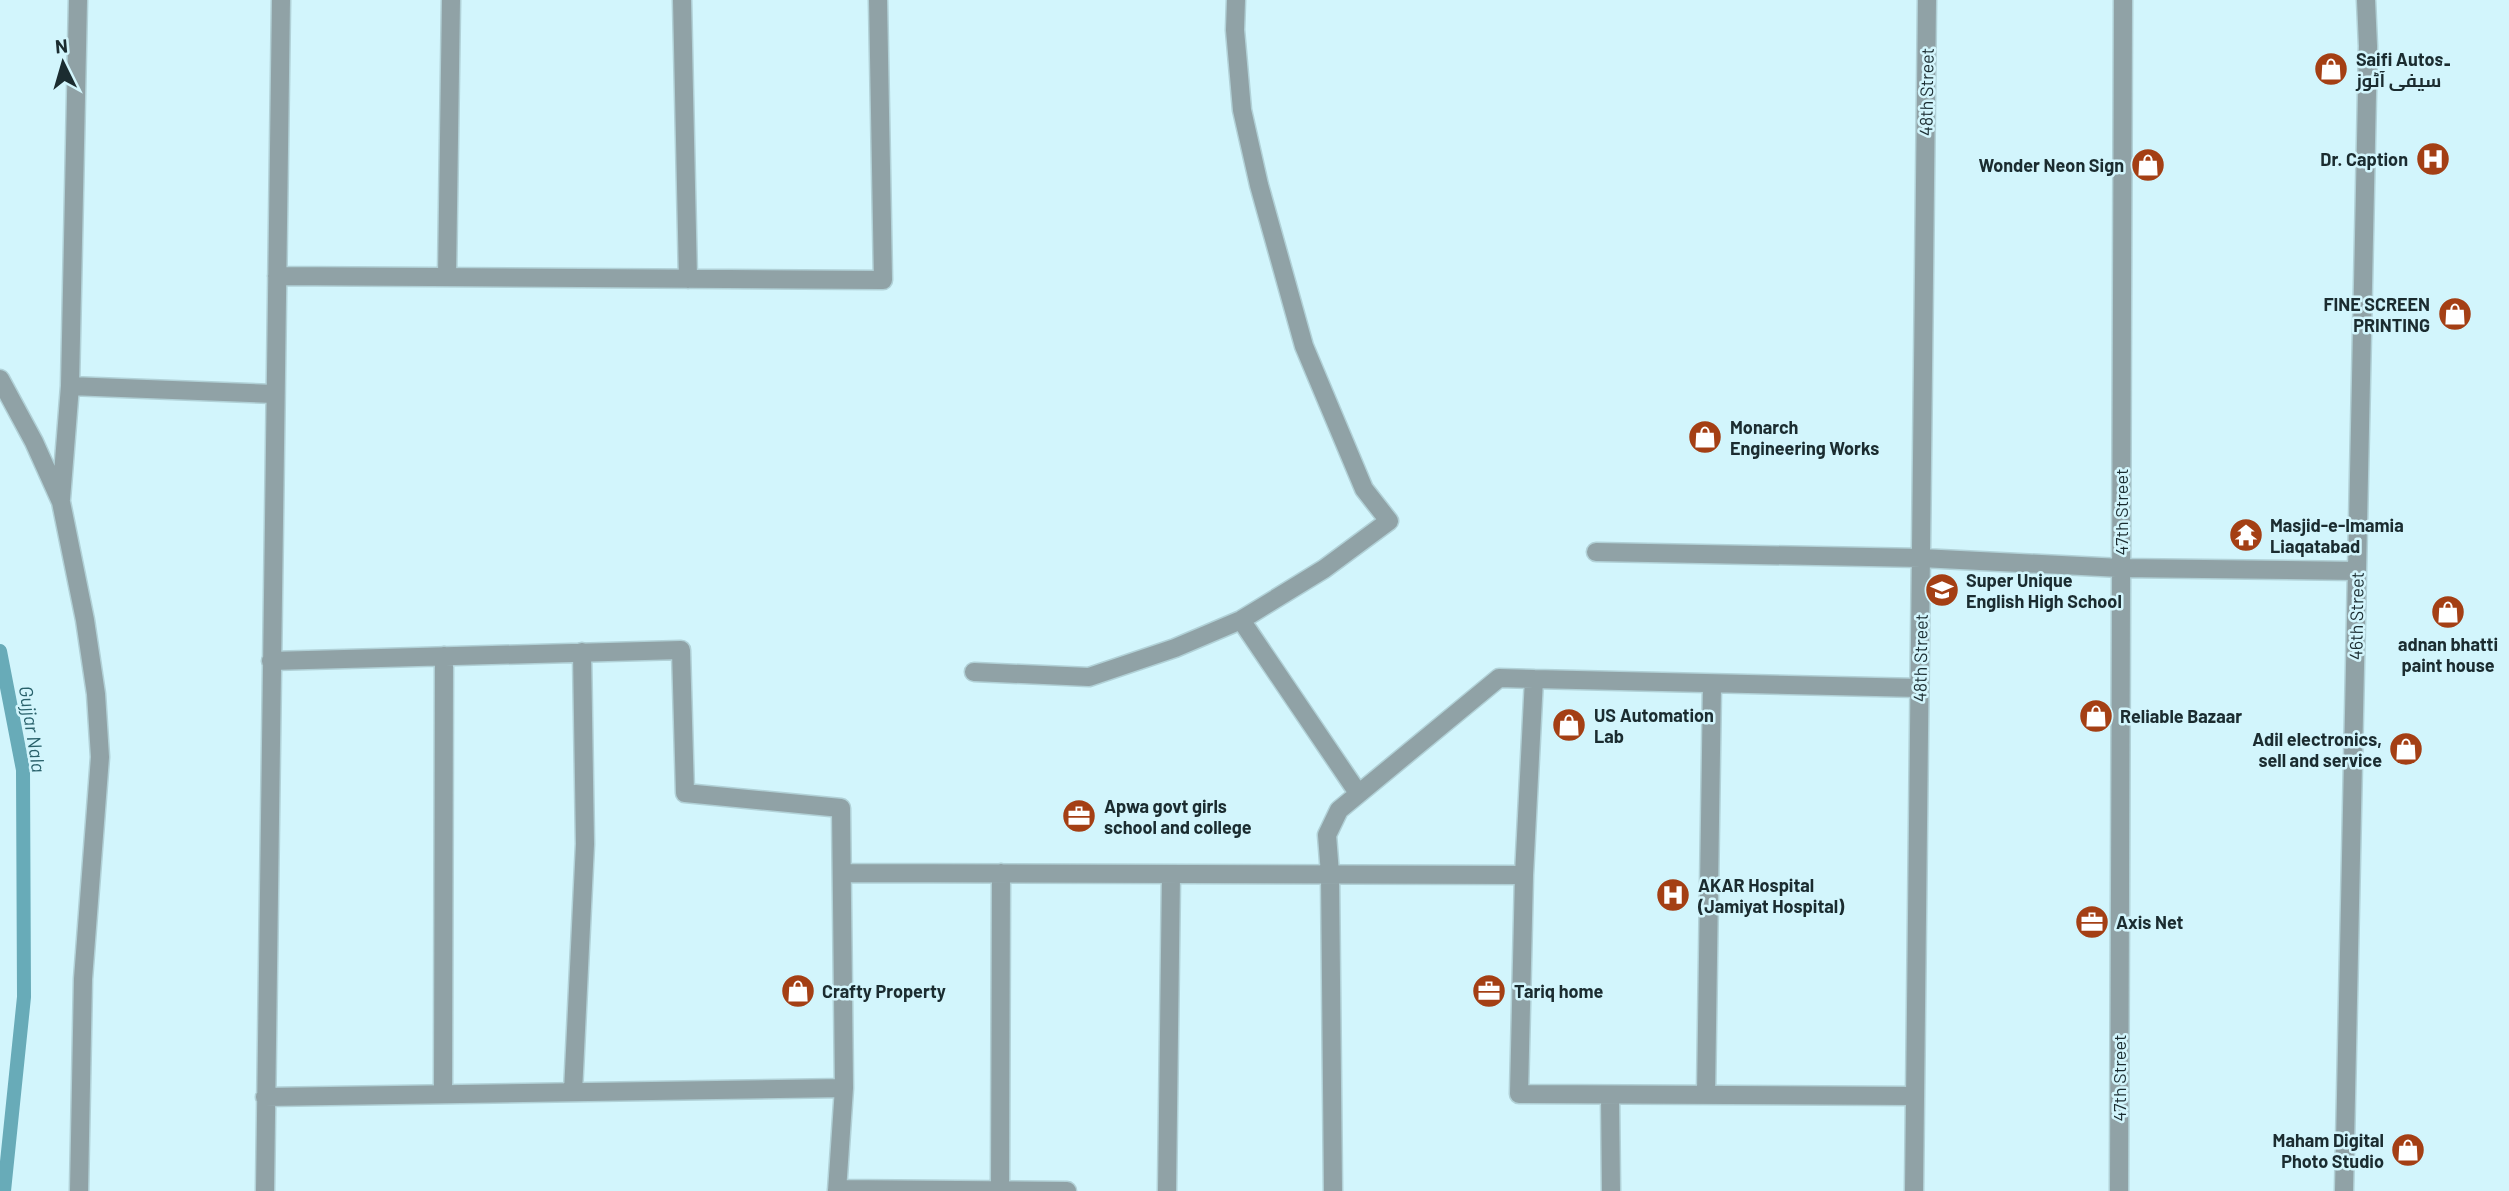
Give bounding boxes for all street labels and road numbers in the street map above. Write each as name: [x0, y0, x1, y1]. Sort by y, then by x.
street label: 48th Street: [1914, 48, 1938, 136]
street label: 47th Street: [2110, 469, 2132, 555]
street label: 46th Street: [2344, 572, 2368, 660]
street label: 48th Street: [1908, 614, 1932, 702]
street label: 47th Street: [2108, 1035, 2130, 1121]

